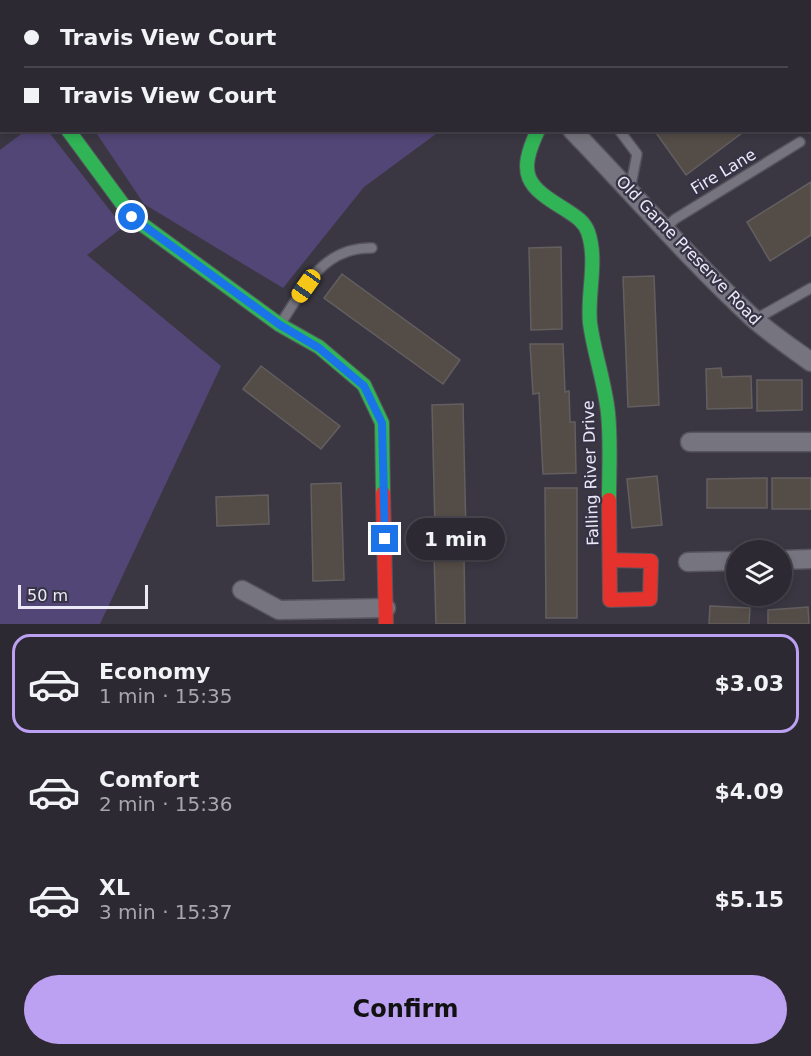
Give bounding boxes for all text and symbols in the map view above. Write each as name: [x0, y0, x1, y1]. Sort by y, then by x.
text: Travis View Court: [60, 25, 276, 50]
text: Travis View Court: [60, 83, 276, 108]
street label: Fire Lane: [687, 145, 759, 198]
street label: Old Game Preserve Road: [612, 172, 765, 329]
route start: [118, 203, 145, 230]
car: [288, 266, 324, 306]
street label: Falling River Drive: [578, 400, 603, 546]
callout: 1 min: [406, 518, 505, 560]
route end: [371, 525, 398, 552]
text: 1 min: [424, 527, 487, 551]
map controls: [726, 540, 792, 606]
button: layers: [726, 540, 792, 606]
scale bar: [18, 582, 148, 610]
text: 50 m: [27, 586, 68, 605]
icon: car: [27, 657, 81, 711]
text: Economy: [99, 659, 210, 684]
text: $3.03: [714, 671, 784, 696]
text: 1 min · 15:35: [99, 684, 233, 708]
icon: car: [27, 765, 81, 819]
text: Comfort: [99, 767, 199, 792]
text: $4.09: [714, 779, 784, 804]
text: 2 min · 15:36: [99, 792, 233, 816]
icon: car: [27, 873, 81, 927]
text: XL: [99, 875, 130, 900]
text: $5.15: [714, 887, 784, 912]
text: 3 min · 15:37: [99, 900, 233, 924]
button: Confirm: [24, 975, 787, 1044]

